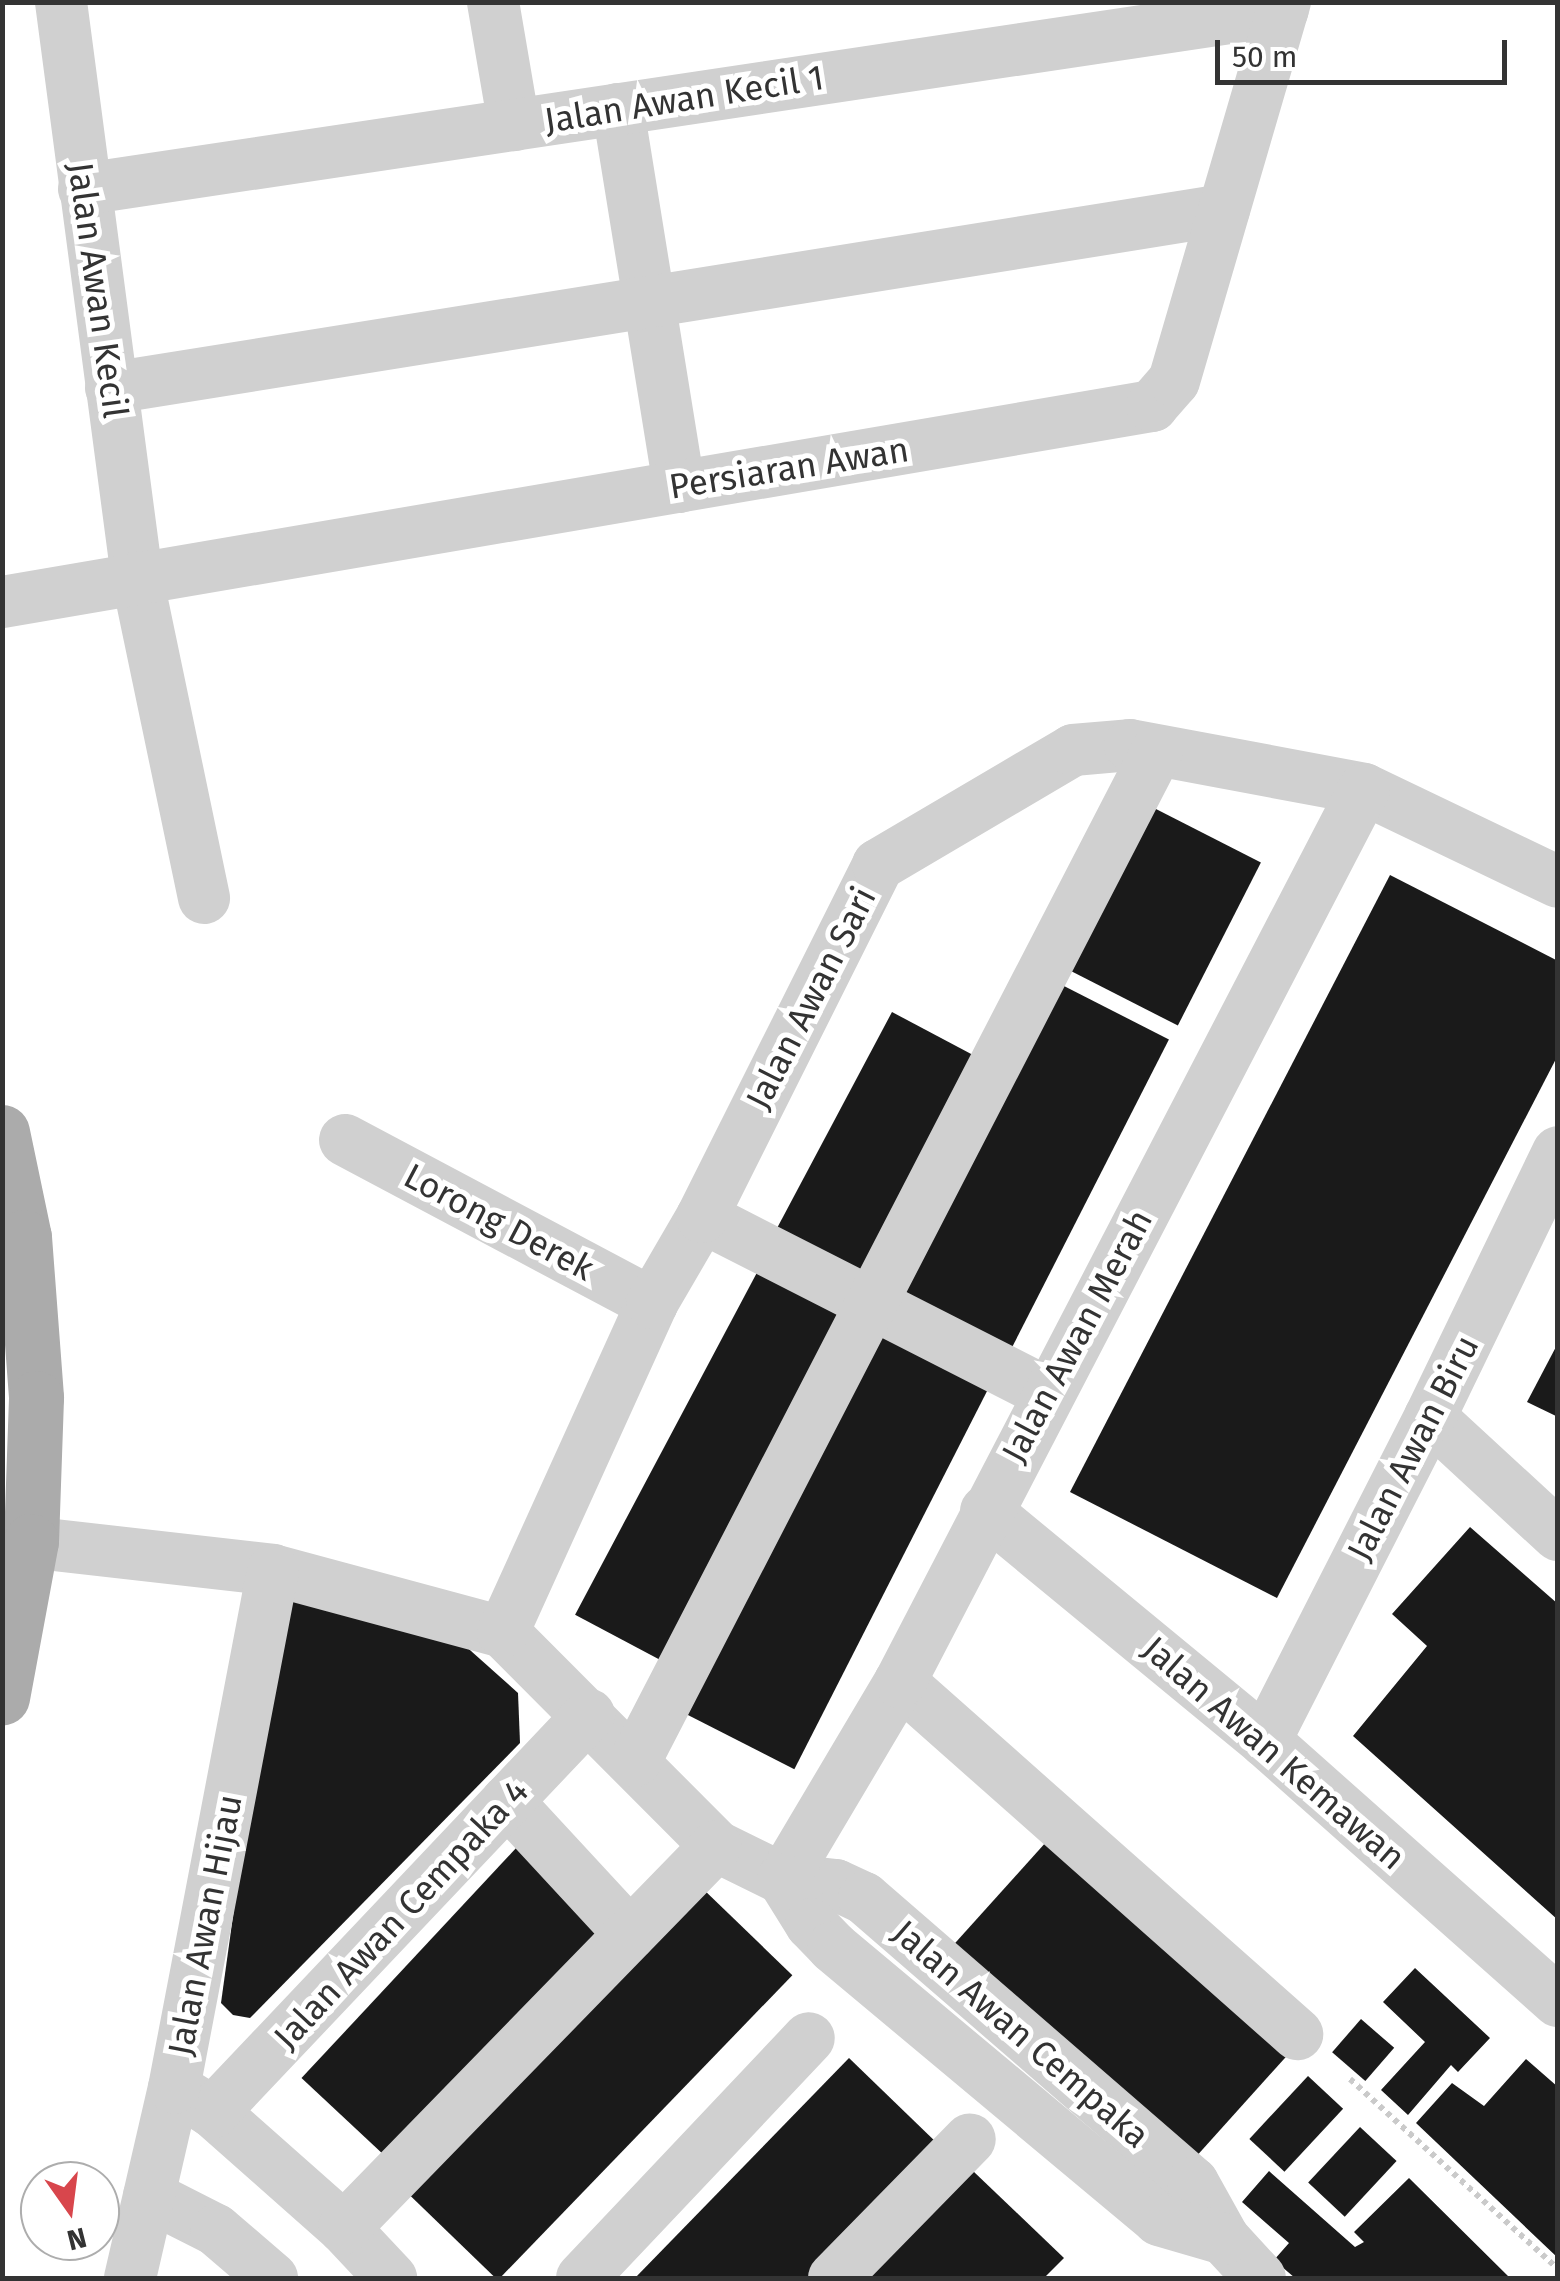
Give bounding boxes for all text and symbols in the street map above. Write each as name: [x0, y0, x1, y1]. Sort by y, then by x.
scale bar: [1220, 20, 1512, 82]
text: 50 m: [1232, 39, 1297, 75]
street label: Jalan Awan Kecil 1: [541, 56, 827, 142]
street label: Jalan Awan Kecil: [59, 159, 137, 421]
street label: Persiaran Awan: [666, 428, 912, 508]
street label: Jalan Awan Sari: [737, 880, 885, 1116]
street label: Lorong Derek: [397, 1154, 601, 1290]
street label: Jalan Awan Merah: [993, 1203, 1161, 1469]
street label: Jalan Awan Biru: [1338, 1328, 1488, 1568]
street label: Jalan Awan Kemawan: [1134, 1628, 1414, 1878]
street label: Jalan Awan Cempaka 4: [265, 1770, 537, 2058]
street label: Jalan Awan Hijau: [159, 1791, 251, 2059]
street label: Jalan Awan Cempaka: [884, 1911, 1158, 2157]
north arrow: [20, 2161, 120, 2261]
text: N: [64, 2220, 90, 2257]

